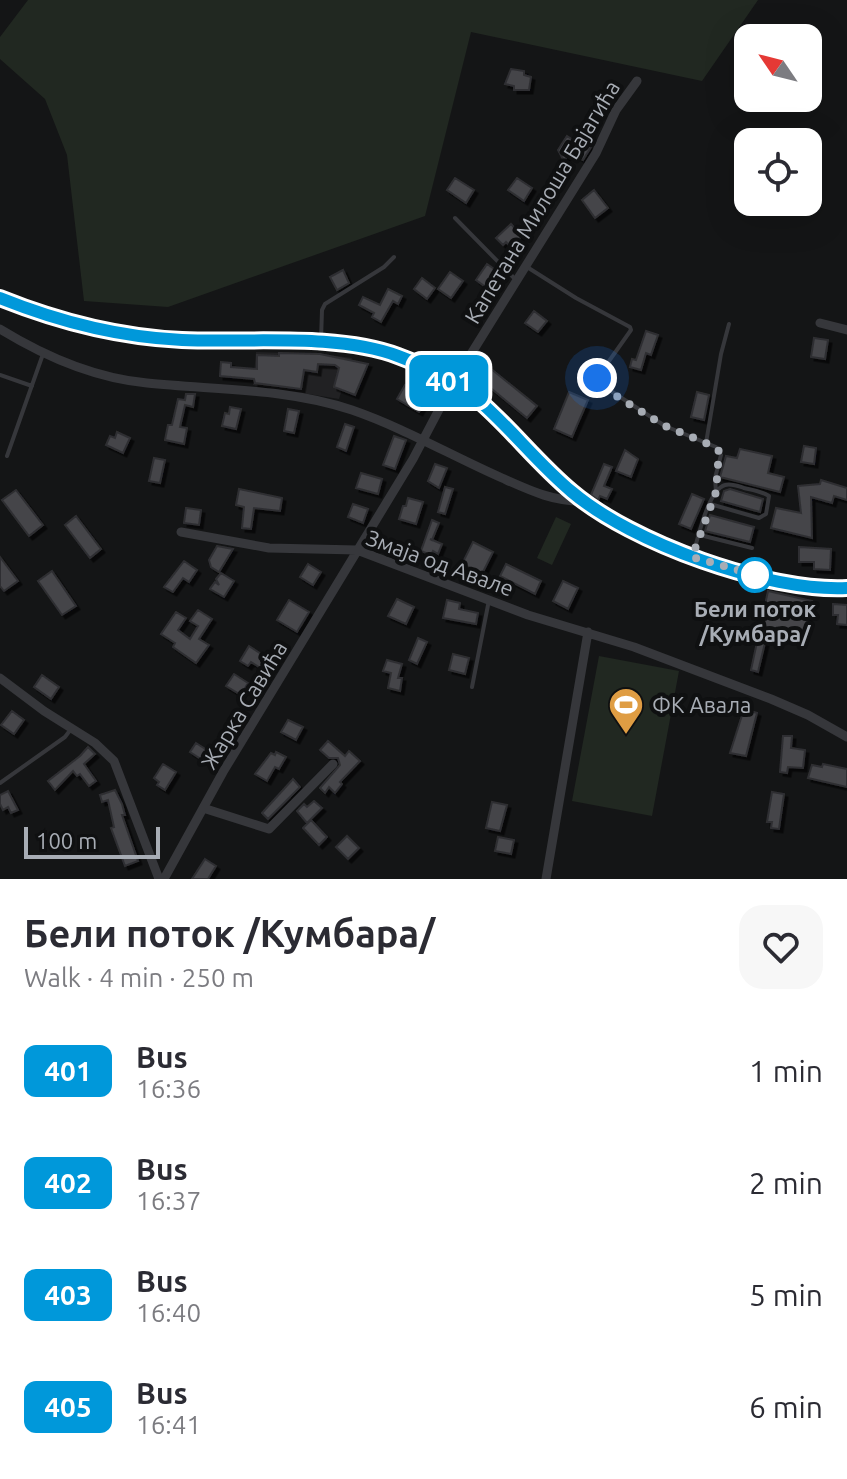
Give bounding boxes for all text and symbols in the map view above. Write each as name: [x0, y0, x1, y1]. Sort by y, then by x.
north arrow: [734, 24, 822, 112]
map controls: [734, 24, 822, 216]
street label: Капетана Милоша Бајагића: [459, 76, 624, 328]
button: locate: [734, 128, 822, 216]
line badge: 401: [403, 355, 495, 407]
your location: [577, 358, 617, 398]
text: 401: [425, 365, 473, 396]
street label: Змаја од Авале: [363, 524, 517, 601]
marker: Бели поток /Кумбара/: [738, 558, 772, 592]
place label: Бели поток /Кумбара/: [694, 596, 817, 646]
street label: Жарка Савића: [196, 636, 292, 773]
sports icon: ФК Авала: [607, 686, 645, 736]
place label: ФК Авала: [652, 692, 751, 717]
scale bar: [24, 823, 160, 859]
text: 100 m: [36, 828, 97, 853]
button: heart: [739, 905, 823, 989]
text: Бели поток /Кумбара/: [24, 912, 435, 954]
text: Walk · 4 min · 250 m: [24, 963, 254, 992]
text: Bus: [136, 1040, 188, 1074]
text: 1 min: [749, 1054, 823, 1088]
text: 401: [44, 1055, 92, 1086]
text: 16:36: [136, 1074, 201, 1103]
text: Bus: [136, 1152, 188, 1186]
text: 2 min: [749, 1166, 823, 1200]
text: 402: [44, 1167, 92, 1198]
text: 16:37: [136, 1186, 201, 1215]
text: Bus: [136, 1264, 188, 1298]
text: 5 min: [749, 1278, 823, 1312]
text: 403: [44, 1279, 92, 1310]
text: 16:40: [136, 1298, 201, 1327]
text: Bus: [136, 1376, 188, 1410]
text: 6 min: [749, 1390, 823, 1424]
text: 405: [44, 1391, 92, 1422]
text: 16:41: [136, 1410, 201, 1439]

